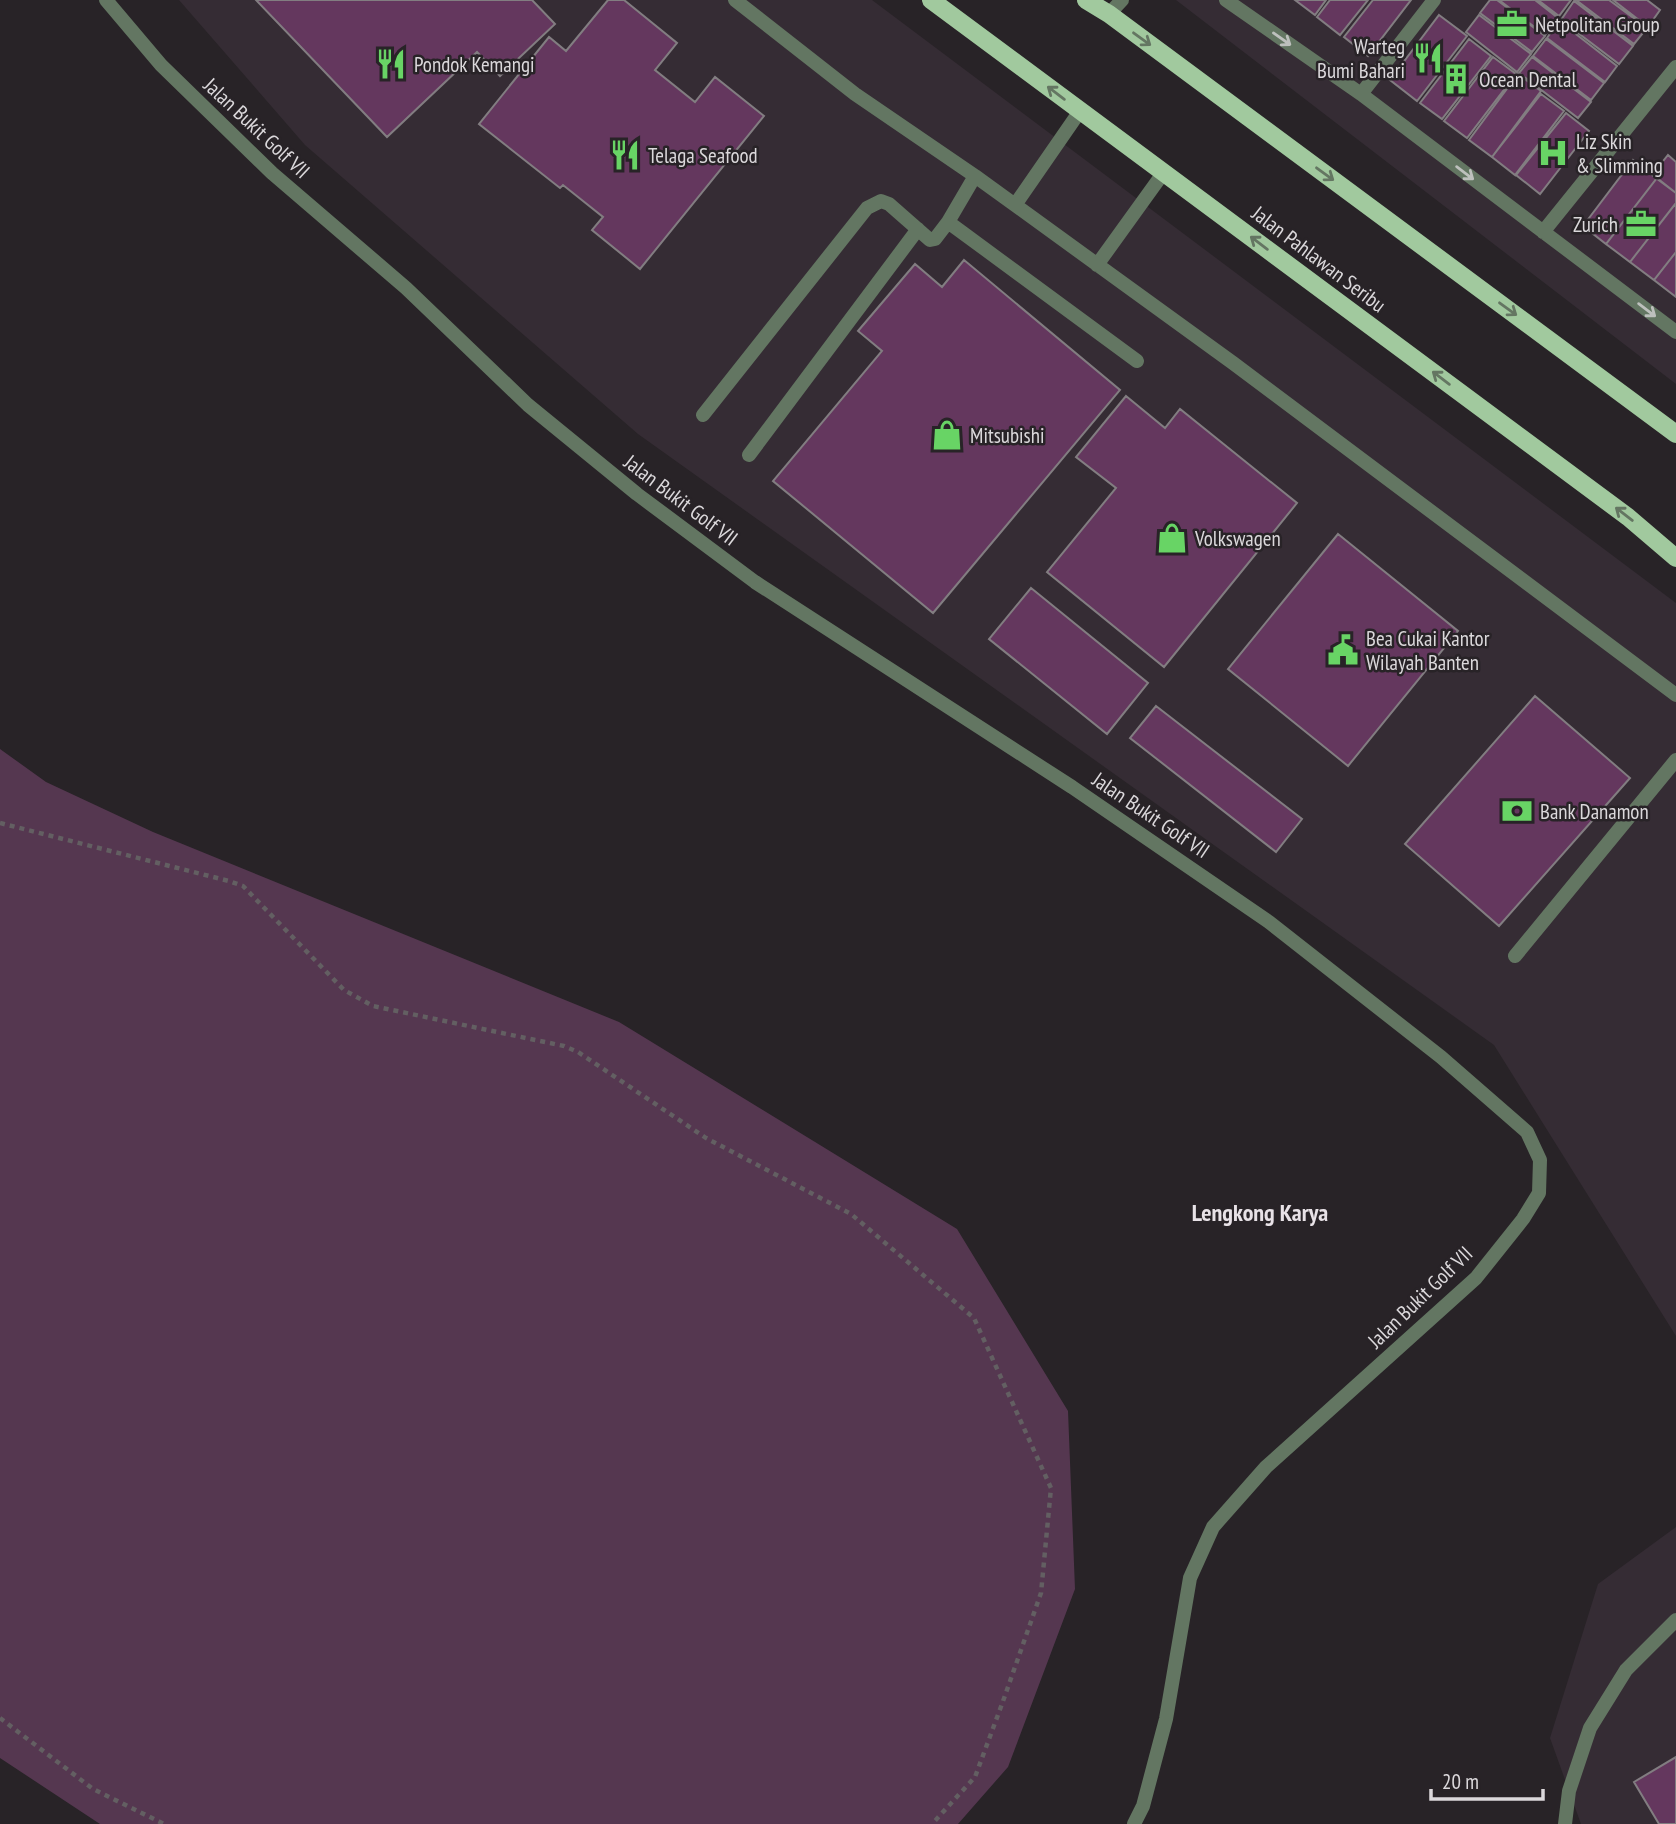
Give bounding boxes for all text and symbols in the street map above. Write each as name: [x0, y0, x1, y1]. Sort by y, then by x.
office icon: Netpolitan Group: [1495, 7, 1529, 41]
place label: Netpolitan Group: [1535, 11, 1660, 38]
one-way arrow: [1132, 32, 1151, 46]
one-way arrow: [1272, 32, 1291, 46]
place label: Warteg Bumi Bahari: [1317, 33, 1405, 84]
restaurant icon: Warteg Bumi Bahari: [1411, 41, 1445, 75]
restaurant icon: Pondok Kemangi: [374, 47, 408, 81]
place label: Pondok Kemangi: [414, 51, 535, 78]
building icon: Ocean Dental: [1439, 62, 1473, 96]
place label: Ocean Dental: [1479, 66, 1576, 93]
street label: Jalan Bukit Golf VII: [198, 71, 316, 184]
one-way arrow: [1047, 86, 1066, 100]
place label: Liz Skin & Slimming: [1576, 128, 1663, 179]
hospital icon: Liz Skin & Slimming: [1536, 136, 1570, 170]
restaurant icon: Telaga Seafood: [608, 138, 642, 172]
place label: Telaga Seafood: [648, 142, 758, 169]
one-way arrow: [1456, 166, 1474, 181]
one-way arrow: [1315, 167, 1334, 181]
street label: Jalan Pahlawan Seribu: [1246, 199, 1391, 318]
office icon: Zurich: [1624, 207, 1658, 241]
place label: Zurich: [1573, 211, 1618, 238]
one-way arrow: [1250, 235, 1268, 250]
one-way arrow: [1498, 302, 1517, 317]
one-way arrow: [1637, 303, 1656, 317]
one-way arrow: [1432, 371, 1451, 386]
shop icon: Mitsubishi: [930, 418, 964, 452]
place label: Mitsubishi: [970, 422, 1045, 449]
street label: Jalan Bukit Golf VII: [618, 448, 743, 552]
one-way arrow: [1615, 507, 1633, 522]
shop icon: Volkswagen: [1155, 521, 1189, 555]
place label: Volkswagen: [1194, 525, 1281, 552]
place label: Bea Cukai Kantor Wilayah Banten: [1366, 625, 1490, 676]
public building icon: Bea Cukai Kantor Wilayah Banten: [1326, 633, 1360, 667]
street label: Jalan Bukit Golf VII: [1086, 765, 1215, 864]
bank icon: Bank Danamon: [1500, 794, 1534, 828]
place label: Bank Danamon: [1540, 798, 1649, 825]
district label: Lengkong Karya: [1192, 1197, 1328, 1228]
street label: Jalan Bukit Golf VII: [1361, 1240, 1478, 1354]
scale bar: [1431, 1758, 1543, 1802]
text: 20 m: [1442, 1768, 1479, 1795]

